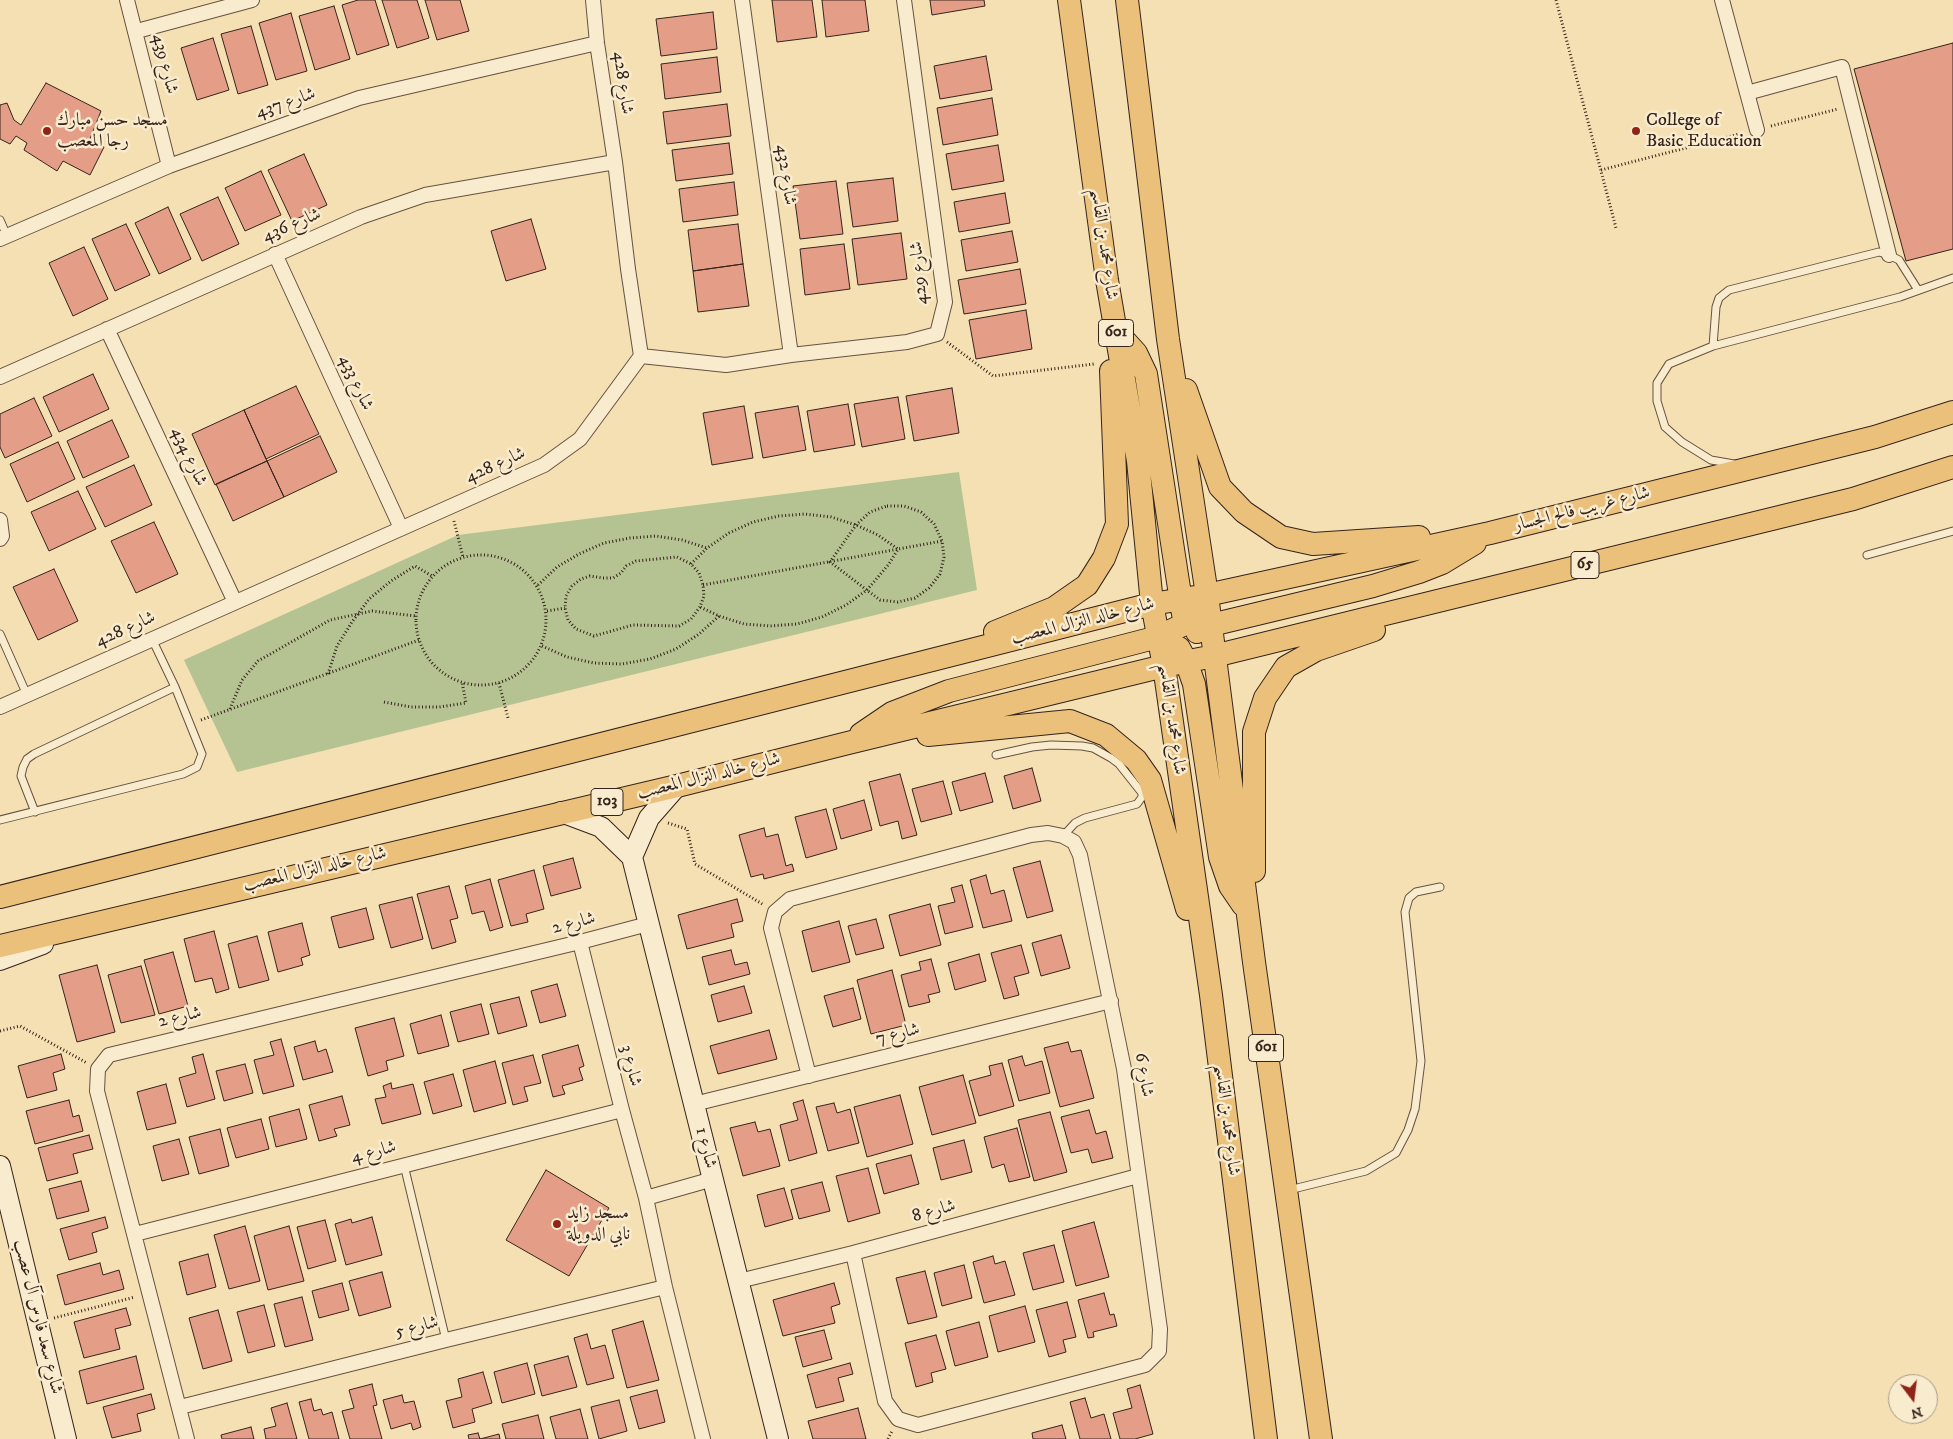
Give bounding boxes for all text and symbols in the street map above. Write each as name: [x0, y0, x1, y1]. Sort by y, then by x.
street label: شارع 439: [146, 32, 182, 96]
street label: شارع 428: [607, 50, 637, 116]
street label: شارع 437: [253, 84, 319, 124]
place label: مسجد حسن مبارك رجا المعصب: [57, 110, 168, 152]
place label: College of Basic Education: [1646, 110, 1762, 152]
marker: مسجد حسن مبارك رجا المعصب: [41, 125, 53, 137]
marker: College of Basic Education: [1630, 125, 1642, 137]
street label: شارع 432: [770, 143, 800, 207]
street label: شارع محمد بن القاسم: [1084, 187, 1122, 301]
street label: شارع 436: [259, 204, 325, 248]
street label: شارع 429: [906, 241, 934, 305]
road number: 601: [1098, 319, 1134, 346]
street label: شارع 433: [333, 352, 377, 414]
street label: شارع 434: [165, 424, 211, 490]
street label: شارع 428: [463, 443, 529, 489]
street label: شارع غريب فالح الجسار: [1512, 483, 1652, 537]
road number: 65: [1571, 552, 1599, 578]
street label: شارع خالد النزال المعصب: [1009, 594, 1157, 650]
street label: شارع 428: [93, 607, 159, 653]
street label: شارع محمد بن القاسم: [1152, 662, 1190, 776]
street label: شارع خالد النزال المعصب: [635, 749, 783, 805]
road number: 103: [591, 789, 623, 816]
street label: شارع خالد النزال المعصب: [241, 843, 389, 897]
street label: شارع 2: [550, 908, 598, 940]
street label: شارع 2: [156, 1003, 204, 1033]
street label: شارع 7: [874, 1019, 922, 1051]
road number: 601: [1248, 1034, 1284, 1062]
street label: شارع 3: [614, 1043, 646, 1089]
street label: شارع 6: [1129, 1051, 1157, 1099]
street label: شارع محمد بن القاسم: [1208, 1063, 1244, 1177]
street label: شارع 1: [689, 1125, 721, 1171]
street label: شارع 4: [349, 1137, 399, 1169]
street label: شارع 8: [910, 1196, 958, 1228]
place label: مسجد زايد نابي الدويلة: [567, 1203, 630, 1246]
marker: مسجد زايد نابي الدويلة: [551, 1218, 563, 1230]
street label: شارع سعد فارس آل عصب: [7, 1237, 67, 1397]
street label: شارع 5: [393, 1312, 441, 1344]
north arrow: [1888, 1374, 1938, 1424]
text: N: [1909, 1402, 1925, 1423]

